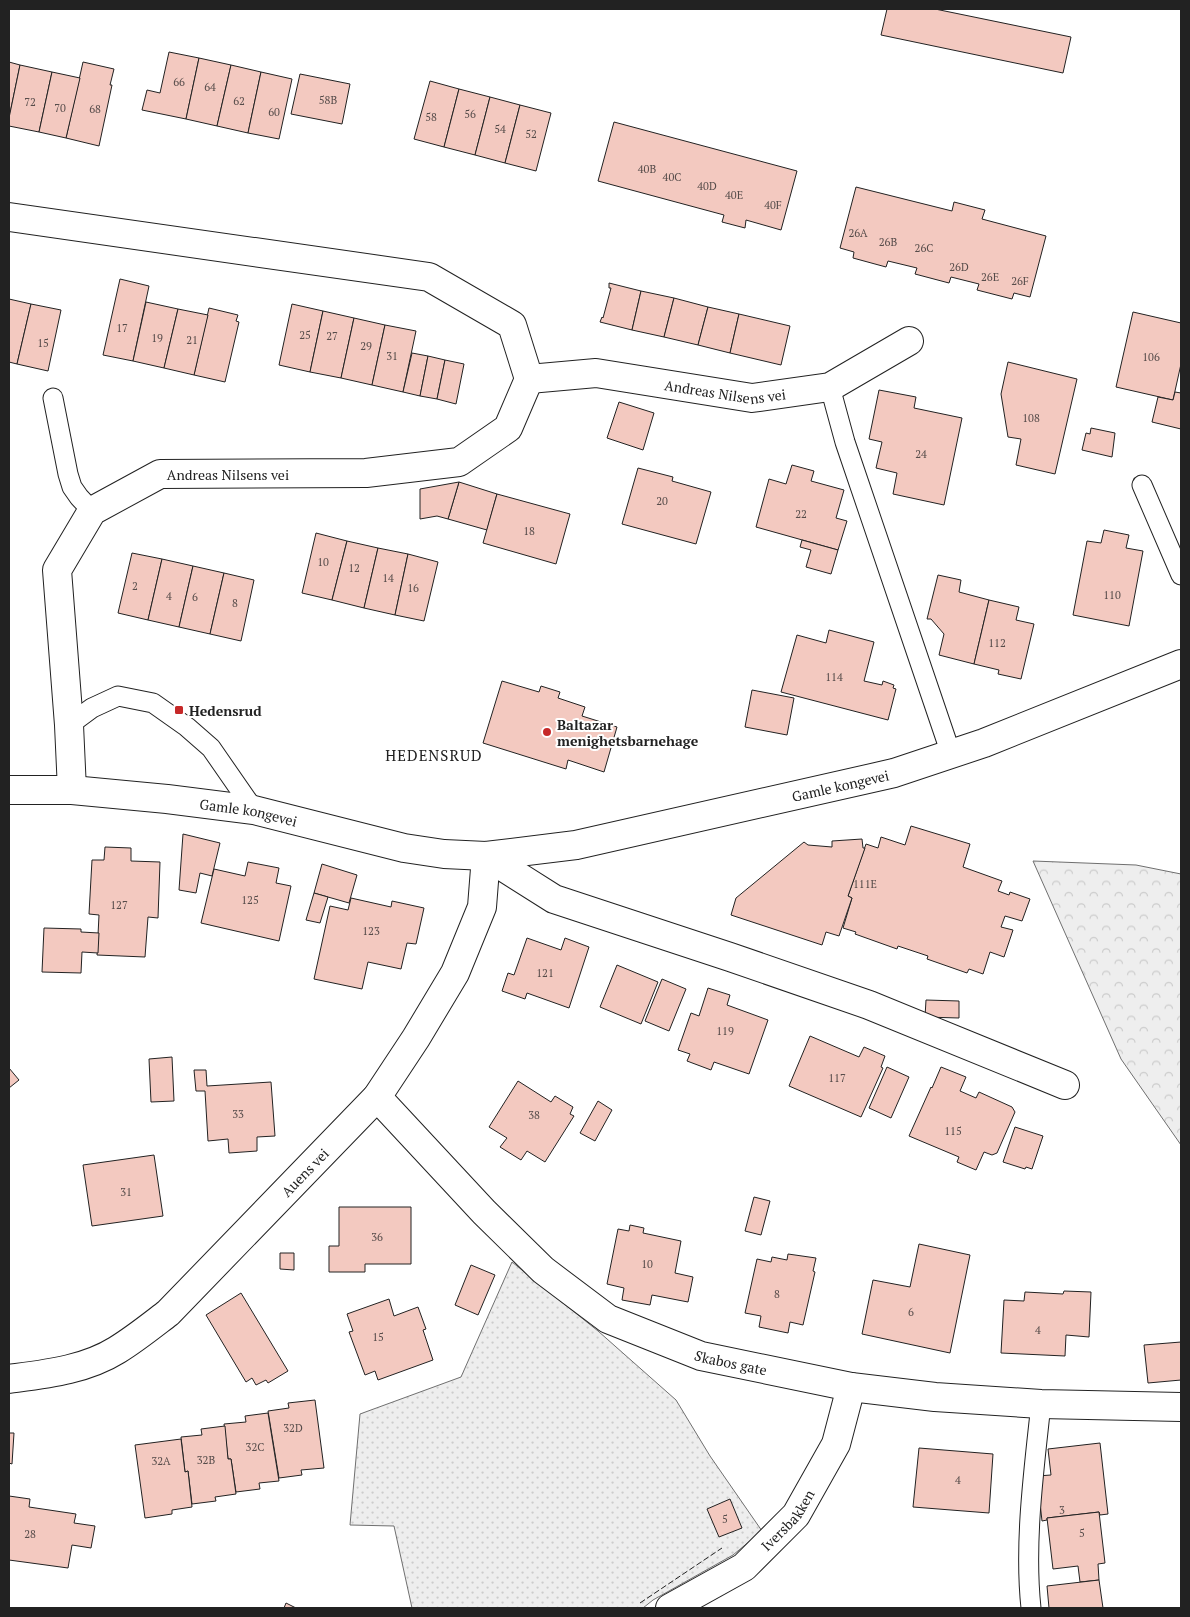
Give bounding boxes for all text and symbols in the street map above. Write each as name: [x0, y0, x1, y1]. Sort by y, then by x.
house number: 66: [173, 75, 185, 89]
house number: 64: [204, 80, 216, 94]
house number: 58B: [319, 93, 337, 107]
house number: 62: [233, 94, 245, 108]
house number: 72: [24, 95, 36, 109]
house number: 70: [54, 101, 66, 115]
house number: 68: [89, 102, 101, 116]
house number: 60: [268, 105, 280, 119]
house number: 56: [464, 107, 476, 121]
house number: 58: [425, 110, 437, 124]
house number: 54: [494, 122, 506, 136]
house number: 52: [525, 127, 537, 141]
house number: 40B: [638, 162, 656, 176]
house number: 40C: [663, 170, 681, 184]
house number: 40D: [697, 179, 717, 193]
house number: 40E: [725, 188, 743, 202]
house number: 40F: [764, 198, 782, 212]
house number: 26A: [848, 226, 868, 240]
house number: 26B: [879, 235, 897, 249]
house number: 26C: [915, 241, 933, 255]
house number: 26D: [949, 260, 969, 274]
house number: 26E: [981, 270, 999, 284]
house number: 26F: [1011, 274, 1029, 288]
house number: 17: [116, 321, 128, 335]
house number: 25: [299, 328, 311, 342]
house number: 27: [326, 329, 338, 343]
house number: 19: [151, 331, 163, 345]
house number: 21: [186, 333, 198, 347]
house number: 15: [37, 336, 49, 350]
house number: 29: [360, 339, 372, 353]
house number: 31: [386, 349, 398, 363]
house number: 106: [1142, 350, 1160, 364]
street label: Andreas Nilsens vei: [663, 375, 787, 408]
house number: 108: [1022, 411, 1040, 425]
house number: 24: [915, 447, 927, 461]
street label: Andreas Nilsens vei: [167, 465, 289, 484]
house number: 20: [656, 494, 668, 508]
house number: 22: [795, 507, 807, 521]
house number: 18: [523, 524, 535, 538]
house number: 10: [317, 555, 329, 569]
house number: 12: [348, 561, 360, 575]
house number: 14: [382, 571, 394, 585]
house number: 2: [132, 579, 138, 593]
house number: 16: [407, 581, 419, 595]
house number: 110: [1103, 588, 1121, 602]
house number: 4: [166, 589, 172, 603]
house number: 6: [192, 590, 198, 604]
house number: 8: [232, 596, 238, 610]
house number: 112: [988, 636, 1006, 650]
house number: 114: [825, 670, 843, 684]
place label: Hedensrud: [189, 701, 262, 720]
marker: Hedensrud: [173, 704, 185, 716]
place label: Baltazar menighetsbarnehage: [557, 715, 699, 750]
marker: Baltazar menighetsbarnehage: [541, 726, 553, 738]
district label: HEDENSRUD: [385, 745, 483, 765]
street label: Gamle kongevei: [790, 765, 891, 805]
street label: Gamle kongevei: [199, 794, 299, 830]
house number: 111E: [853, 877, 877, 891]
house number: 125: [241, 893, 259, 907]
house number: 127: [110, 898, 128, 912]
house number: 123: [362, 924, 380, 938]
house number: 121: [536, 966, 554, 980]
house number: 119: [716, 1024, 734, 1038]
house number: 117: [828, 1071, 846, 1085]
house number: 33: [232, 1107, 244, 1121]
house number: 38: [528, 1108, 540, 1122]
house number: 115: [944, 1124, 962, 1138]
street label: Auens vei: [277, 1144, 332, 1200]
house number: 31: [120, 1185, 132, 1199]
house number: 36: [371, 1230, 383, 1244]
house number: 10: [641, 1257, 653, 1271]
house number: 8: [774, 1287, 780, 1301]
house number: 6: [908, 1305, 914, 1319]
house number: 4: [1035, 1323, 1041, 1337]
house number: 15: [372, 1330, 384, 1344]
street label: Skabos gate: [692, 1345, 769, 1379]
house number: 32D: [283, 1421, 303, 1435]
house number: 32C: [246, 1440, 264, 1454]
house number: 32B: [197, 1453, 215, 1467]
house number: 32A: [151, 1454, 171, 1468]
house number: 4: [955, 1473, 961, 1487]
street label: Iversbakken: [756, 1485, 818, 1555]
house number: 3: [1059, 1503, 1065, 1517]
house number: 5: [722, 1512, 728, 1526]
house number: 5: [1079, 1526, 1085, 1540]
house number: 28: [24, 1527, 36, 1541]

